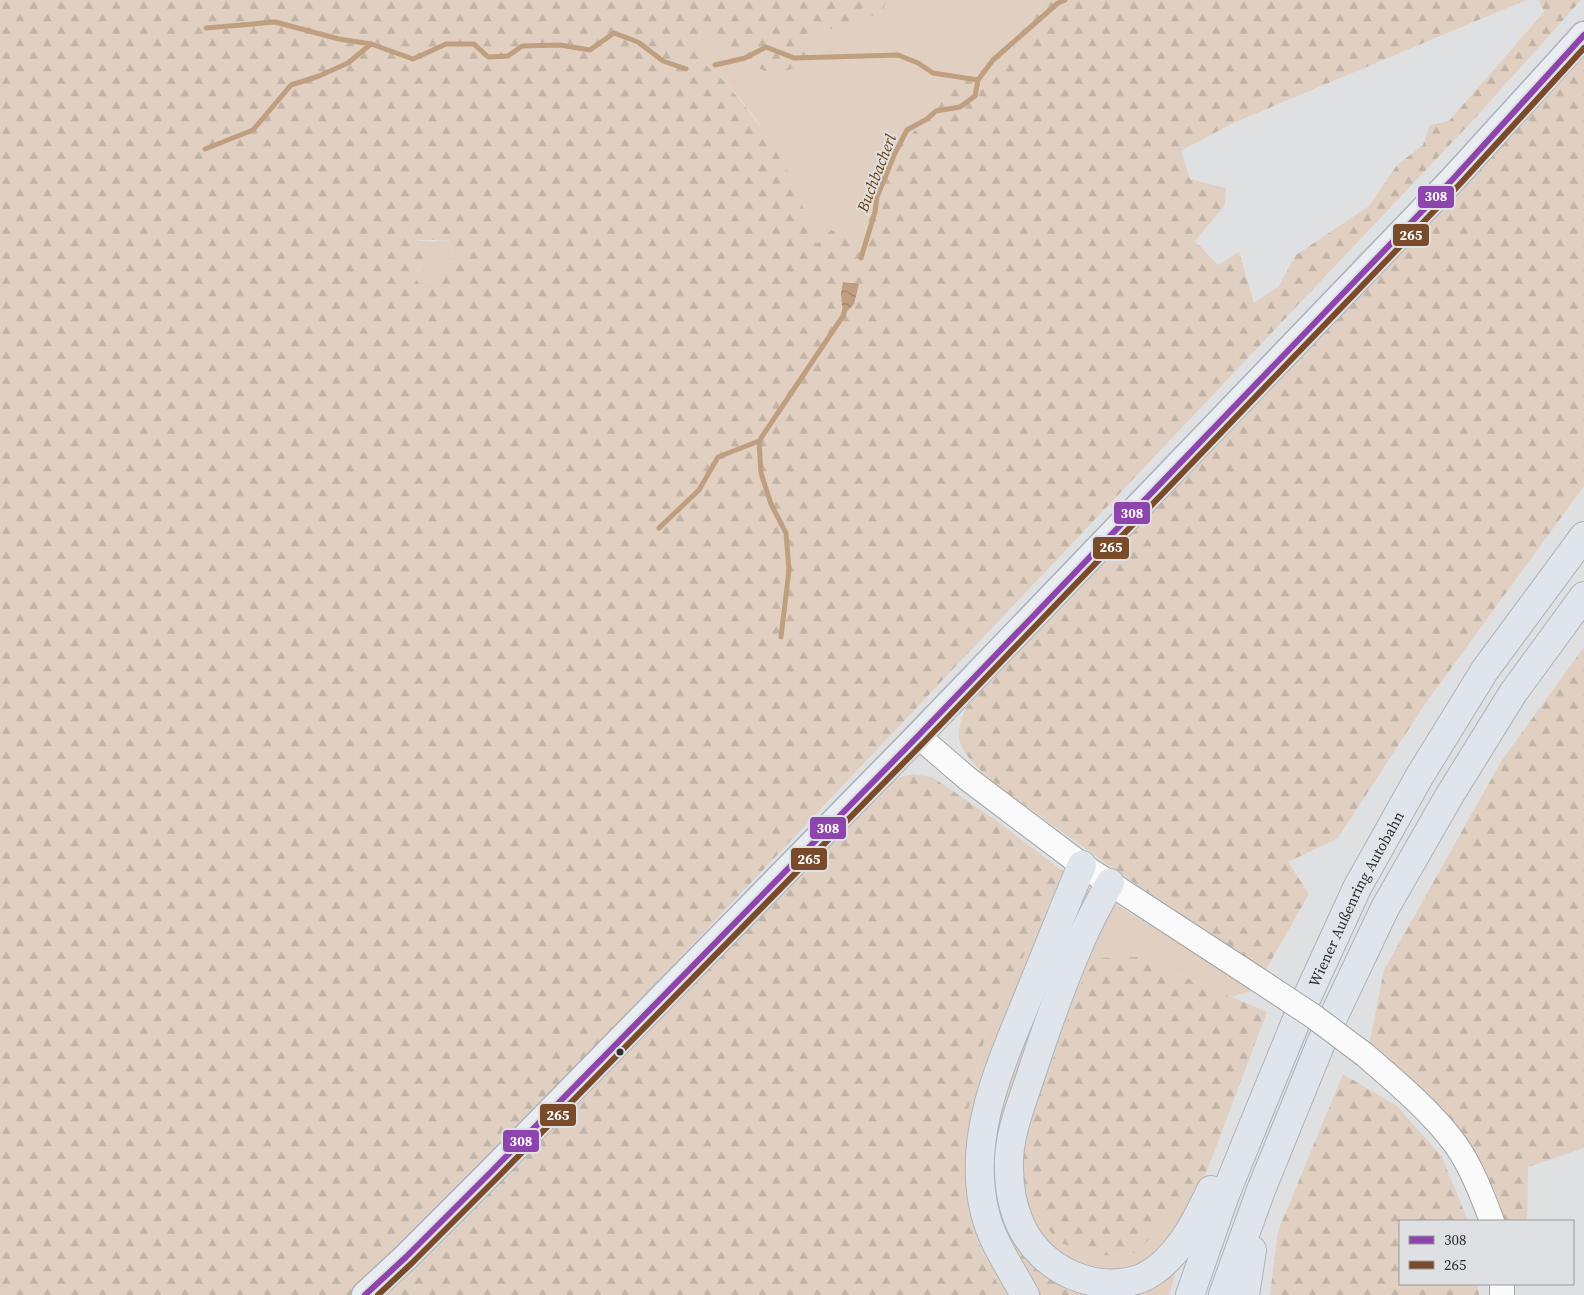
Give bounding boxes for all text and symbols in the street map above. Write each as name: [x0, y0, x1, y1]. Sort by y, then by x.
water label: Buchbacherl: [851, 130, 901, 216]
line badge: 308: [1417, 185, 1455, 209]
text: 308: [1425, 186, 1447, 206]
line badge: 265: [1392, 223, 1430, 247]
text: 265: [1400, 225, 1423, 245]
line badge: 308: [1113, 501, 1151, 525]
text: 308: [1121, 503, 1143, 523]
line badge: 265: [1092, 536, 1130, 560]
text: 265: [1100, 537, 1123, 557]
street label: Wiener Außenring Autobahn: [1303, 807, 1408, 990]
line badge: 308: [809, 816, 847, 840]
text: 308: [817, 818, 839, 838]
line badge: 265: [790, 847, 828, 871]
text: 265: [798, 849, 821, 869]
unlabelled marker: [615, 1047, 625, 1057]
line badge: 265: [539, 1103, 577, 1127]
text: 265: [547, 1105, 570, 1125]
line badge: 308: [502, 1129, 540, 1153]
text: 308: [510, 1131, 532, 1151]
legend: [1399, 1220, 1574, 1285]
text: 308: [1444, 1229, 1467, 1250]
text: 265: [1444, 1254, 1467, 1275]

